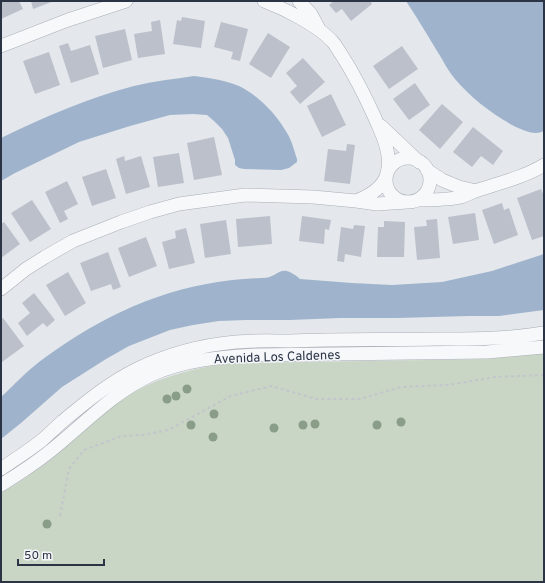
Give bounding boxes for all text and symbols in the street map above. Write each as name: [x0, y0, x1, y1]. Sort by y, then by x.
street label: Avenida Los Caldenes: [213, 348, 341, 368]
scale bar: [18, 541, 104, 567]
text: 50 m: [24, 548, 52, 564]

